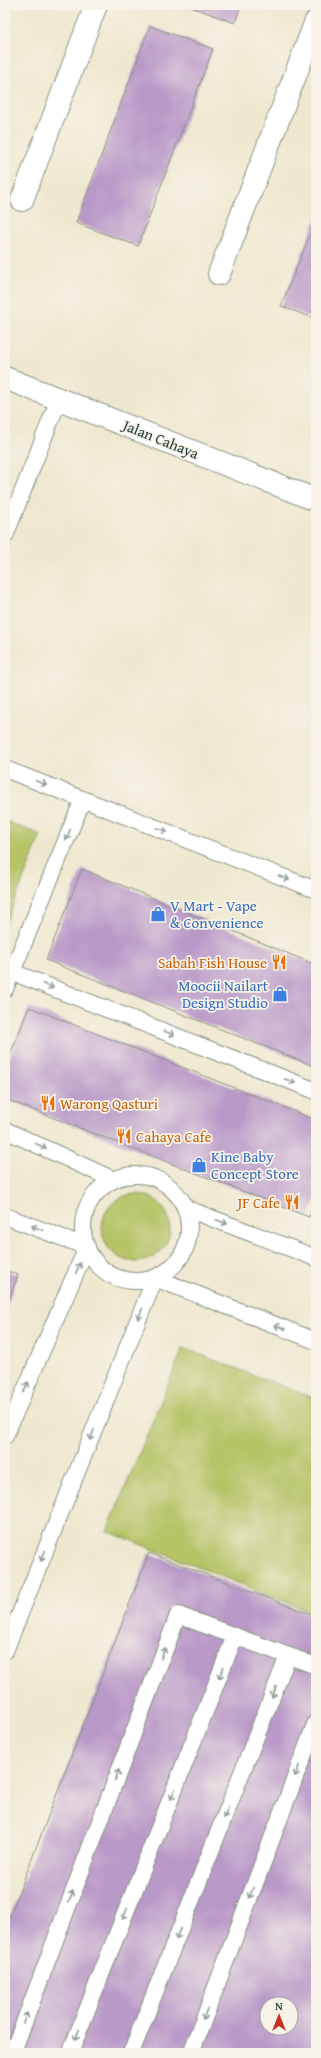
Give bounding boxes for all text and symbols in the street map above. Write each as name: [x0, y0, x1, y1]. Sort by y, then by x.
street label: Jalan Cahaya: [118, 414, 202, 464]
one-way arrow: [35, 780, 47, 788]
one-way arrow: [156, 827, 168, 835]
one-way arrow: [64, 829, 72, 841]
one-way arrow: [277, 874, 289, 882]
place label: V Mart - Vape & Convenience: [170, 895, 264, 933]
shop icon: V Mart - Vape & Convenience: [149, 905, 167, 923]
place label: Sabah Fish House: [158, 952, 267, 973]
restaurant icon: Sabah Fish House: [270, 953, 288, 971]
place label: Moocii Nailart Design Studio: [178, 975, 269, 1013]
one-way arrow: [42, 982, 54, 990]
shop icon: Moocii Nailart Design Studio: [271, 985, 289, 1003]
one-way arrow: [163, 1030, 175, 1038]
one-way arrow: [284, 1077, 296, 1085]
place label: Warong Qasturi: [60, 1093, 158, 1114]
restaurant icon: Warong Qasturi: [39, 1094, 57, 1112]
place label: Cahaya Cafe: [136, 1126, 211, 1147]
restaurant icon: Cahaya Cafe: [115, 1127, 133, 1145]
one-way arrow: [34, 1143, 46, 1150]
place label: Kine Baby Concept Store: [211, 1146, 299, 1184]
shop icon: Kine Baby Concept Store: [190, 1156, 208, 1174]
place label: JF Cafe: [236, 1192, 280, 1213]
restaurant icon: JF Cafe: [283, 1193, 301, 1211]
one-way arrow: [215, 1219, 227, 1227]
one-way arrow: [31, 1223, 43, 1231]
one-way arrow: [74, 1262, 82, 1274]
one-way arrow: [136, 1308, 144, 1320]
one-way arrow: [274, 1322, 286, 1330]
one-way arrow: [22, 1381, 30, 1393]
one-way arrow: [87, 1428, 95, 1440]
one-way arrow: [39, 1549, 47, 1561]
one-way arrow: [160, 1648, 168, 1660]
one-way arrow: [216, 1666, 224, 1678]
one-way arrow: [270, 1686, 277, 1698]
one-way arrow: [293, 1765, 301, 1777]
one-way arrow: [114, 1769, 122, 1781]
one-way arrow: [168, 1787, 176, 1799]
one-way arrow: [222, 1807, 230, 1819]
one-way arrow: [247, 1886, 255, 1898]
one-way arrow: [68, 1891, 76, 1903]
one-way arrow: [120, 1908, 128, 1920]
one-way arrow: [174, 1927, 182, 1939]
north arrow: [259, 1996, 299, 2036]
text: N: [275, 1998, 283, 2014]
one-way arrow: [201, 2008, 209, 2020]
one-way arrow: [22, 2012, 30, 2024]
one-way arrow: [73, 2029, 80, 2041]

